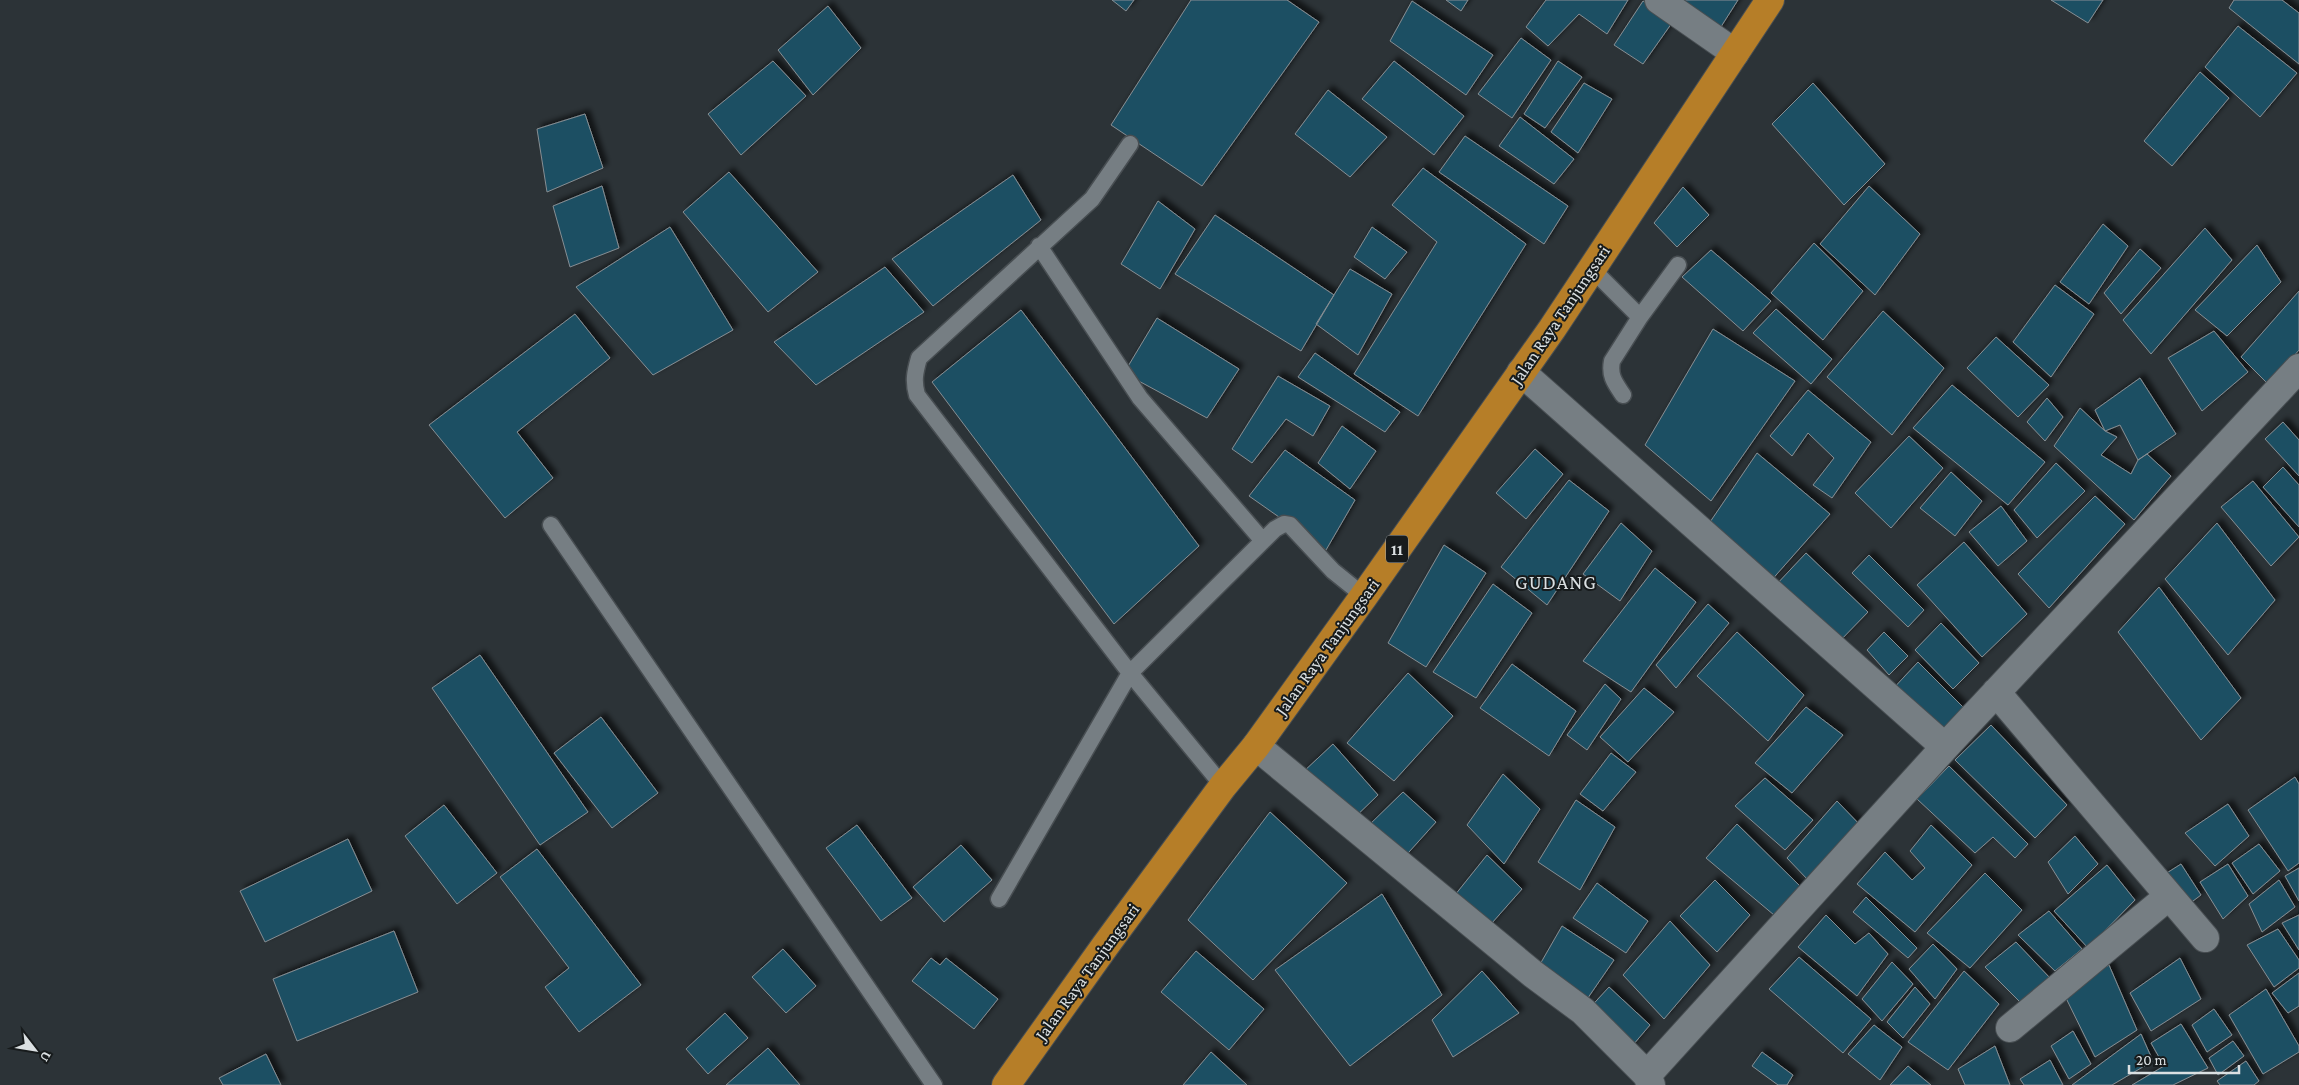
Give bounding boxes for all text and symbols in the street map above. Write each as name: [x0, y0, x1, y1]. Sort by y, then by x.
street label: Jalan Raya Tanjungsari: [1505, 241, 1615, 391]
road number: 11: [1386, 536, 1408, 562]
district label: GUDANG: [1515, 571, 1597, 593]
street label: Jalan Raya Tanjungsari: [1270, 575, 1384, 721]
street label: Jalan Raya Tanjungsari: [1030, 900, 1144, 1046]
north arrow: [10, 1025, 60, 1075]
scale bar: [2129, 1042, 2239, 1074]
text: U: [37, 1048, 55, 1065]
text: 20 m: [2136, 1052, 2167, 1068]

